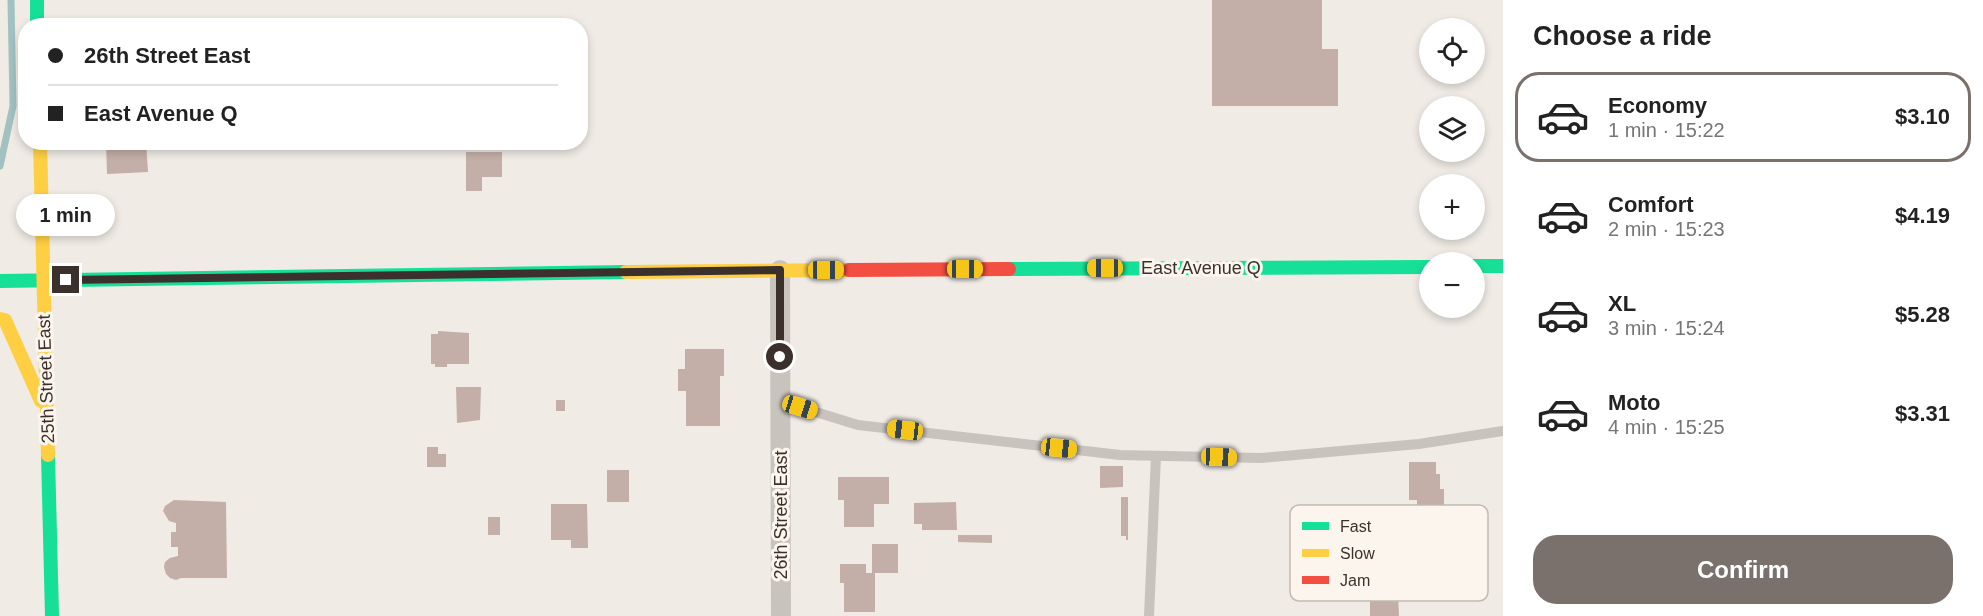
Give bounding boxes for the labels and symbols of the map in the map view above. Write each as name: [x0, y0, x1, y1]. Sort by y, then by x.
callout: 1 min: [16, 193, 116, 235]
street label: East Avenue Q: [1141, 258, 1261, 278]
car: [1087, 259, 1123, 277]
car: [947, 260, 983, 278]
car: [808, 261, 844, 279]
route end: [52, 266, 79, 293]
street label: 25th Street East: [34, 314, 58, 444]
route start: [766, 343, 793, 370]
car: [780, 393, 820, 421]
car: [886, 419, 924, 441]
car: [1040, 437, 1078, 459]
car: [1201, 447, 1237, 467]
street label: 26th Street East: [771, 450, 791, 580]
legend: [1290, 505, 1488, 601]
text: Fast: [1340, 518, 1372, 535]
text: Slow: [1340, 545, 1375, 562]
text: Jam: [1340, 572, 1370, 589]

